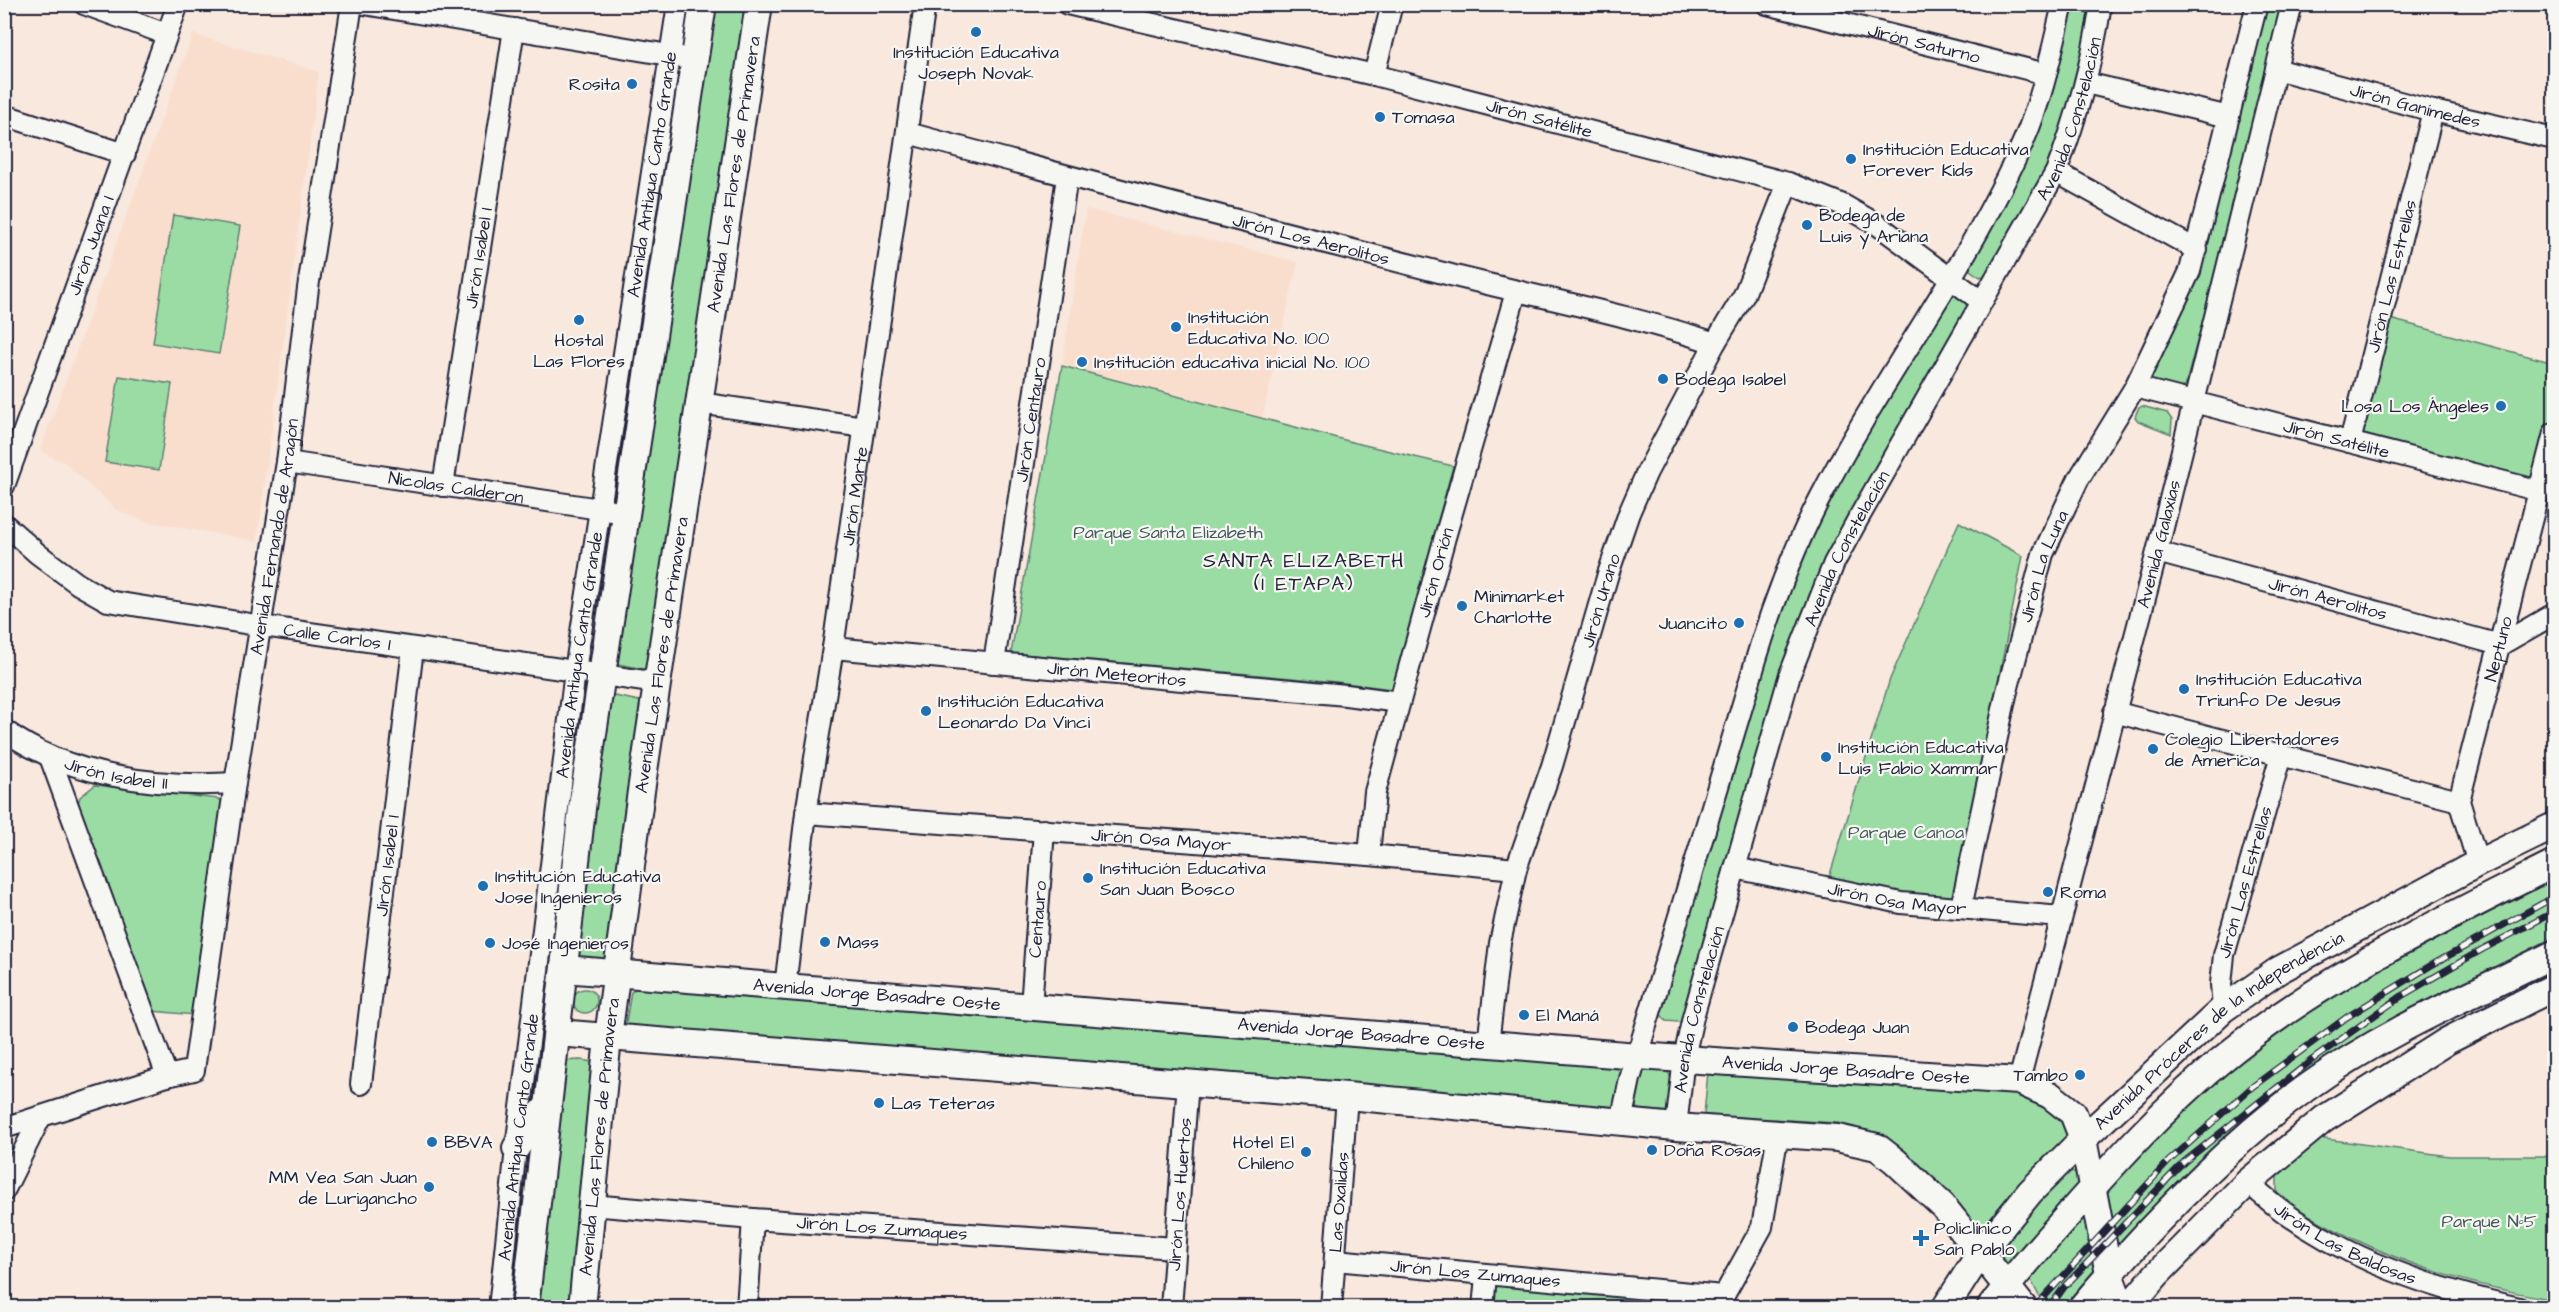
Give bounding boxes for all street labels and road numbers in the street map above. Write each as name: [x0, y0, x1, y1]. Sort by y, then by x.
street label: Jirón Saturno: [1865, 18, 1983, 70]
street label: Avenida Las Flores de Primavera: [701, 35, 767, 314]
street label: Avenida Constelación: [2030, 35, 2108, 205]
street label: Avenida Antigua Canto Grande: [621, 50, 684, 299]
street label: Jirón Ganímedes: [2347, 77, 2483, 135]
street label: Jirón Satélite: [1483, 93, 1595, 145]
street label: Jirón Juana I: [62, 192, 121, 299]
street label: Jirón Las Estrellas: [2361, 197, 2423, 355]
street label: Jirón Isabel I: [459, 205, 499, 310]
street label: Jirón Los Aerolitos: [1230, 208, 1392, 272]
street label: Jirón Centauro: [1009, 356, 1053, 484]
street label: Jirón Satélite: [2280, 414, 2392, 465]
street label: Avenida Fernando de Aragón: [244, 417, 305, 657]
street label: Jirón Marte: [836, 445, 875, 547]
street label: Nicolas Calderon: [387, 465, 525, 510]
street label: Avenida Constelación: [1798, 466, 1896, 630]
street label: Avenida Galaxias: [2131, 477, 2187, 611]
street label: Jirón La Luna: [2014, 506, 2075, 625]
street label: Avenida Las Flores de Primavera: [629, 515, 695, 795]
street label: Jirón Orión: [1411, 525, 1460, 620]
street label: Avenida Antigua Canto Grande: [550, 530, 609, 780]
street label: Jirón Urano: [1575, 550, 1627, 651]
street label: Jirón Aerolitos: [2266, 571, 2390, 627]
street label: Neptuno: [2478, 614, 2519, 684]
street label: Calle Carlos I: [282, 617, 393, 657]
street label: Jirón Meteoritos: [1046, 656, 1187, 693]
street label: Jirón Isabel II: [61, 751, 169, 796]
street label: Jirón Las Estrellas: [2212, 803, 2279, 961]
street label: Jirón Isabel I: [369, 813, 406, 918]
street label: Jirón Osa Mayor: [1090, 822, 1232, 858]
street label: Jirón Osa Mayor: [1825, 876, 1967, 922]
street label: Centauro: [1023, 880, 1053, 959]
street label: Avenida Constelación: [1668, 923, 1731, 1094]
street label: Avenida Próceres de la Independencia: [2088, 925, 2349, 1136]
street label: Avenida Jorge Basadre Oeste: [752, 972, 1002, 1017]
street label: Avenida Las Flores de Primavera: [573, 996, 626, 1277]
street label: Avenida Antigua Canto Grande: [492, 1012, 546, 1262]
street label: Avenida Jorge Basadre Oeste: [1237, 1012, 1486, 1057]
street label: Avenida Jorge Basadre Oeste: [1721, 1050, 1971, 1091]
street label: Jirón Los Huertos: [1162, 1117, 1198, 1272]
street label: Las Oxalidas: [1323, 1151, 1356, 1253]
street label: Jirón Las Baldosas: [2268, 1197, 2420, 1291]
street label: Jirón Los Zumaques: [796, 1210, 968, 1247]
street label: Jirón Los Zumaques: [1389, 1253, 1562, 1294]

